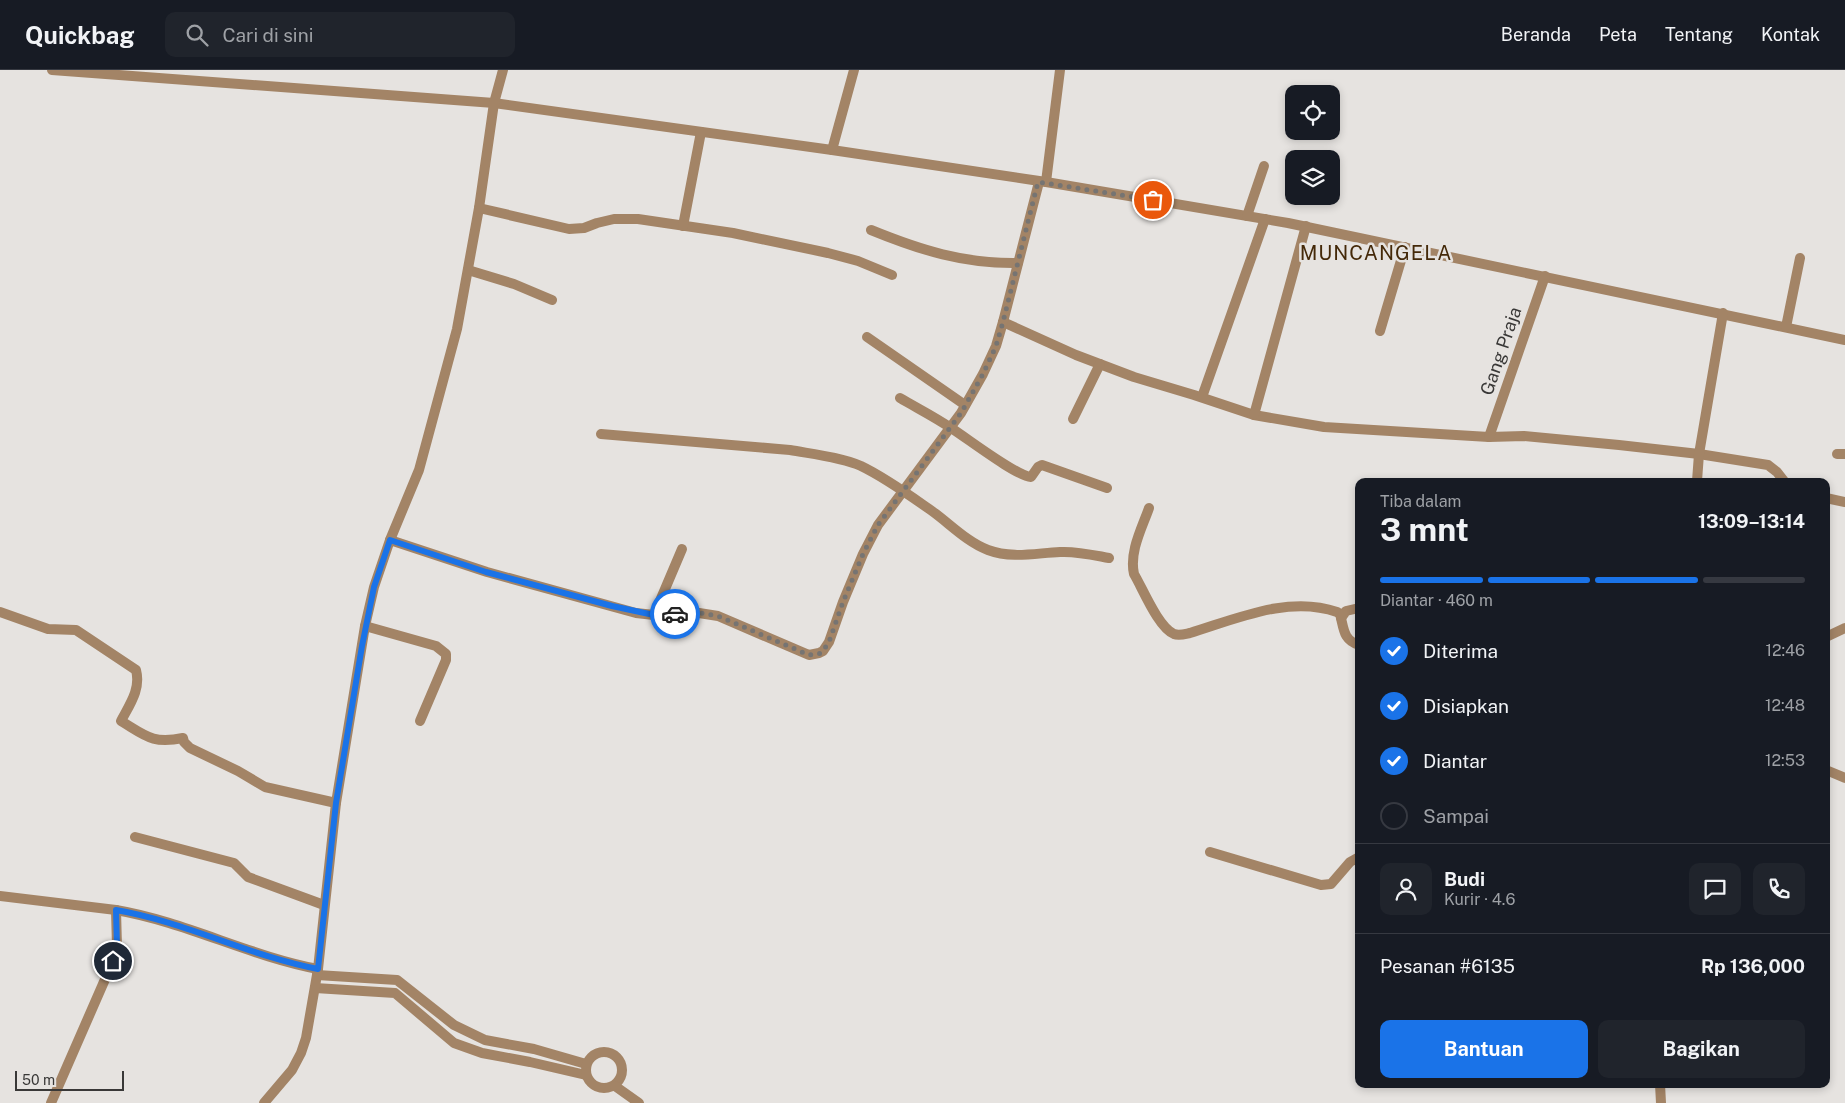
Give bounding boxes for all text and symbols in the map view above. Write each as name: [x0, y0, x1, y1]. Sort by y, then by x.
search box: [165, 12, 515, 57]
text: Quickbag: [25, 21, 135, 49]
icon: search: [183, 21, 211, 49]
text: Cari di sini: [223, 24, 313, 46]
text: Beranda: [1501, 24, 1571, 45]
text: Peta: [1599, 24, 1637, 45]
text: Tentang: [1665, 24, 1733, 45]
text: Kontak: [1761, 24, 1820, 45]
map controls: [1285, 85, 1340, 205]
button: locate: [1285, 85, 1340, 140]
button: layers: [1285, 150, 1340, 205]
pin: [1132, 179, 1174, 221]
icon: bag: [1139, 186, 1167, 214]
district label: MUNCANGELA: [1300, 241, 1452, 265]
street label: Gang Praja: [1476, 304, 1525, 398]
text: Tiba dalam: [1380, 492, 1461, 511]
text: 13:09–13:14: [1698, 510, 1805, 532]
text: 3 mnt: [1380, 511, 1469, 548]
courier: [650, 589, 700, 639]
text: Diantar · 460 m: [1380, 591, 1493, 610]
icon: car: [661, 600, 689, 628]
icon: check: [1380, 637, 1408, 665]
text: Diterima: [1423, 640, 1498, 662]
text: 12:46: [1765, 641, 1805, 660]
icon: check: [1380, 692, 1408, 720]
text: Disiapkan: [1423, 695, 1509, 717]
text: 12:48: [1765, 696, 1805, 715]
icon: check: [1380, 747, 1408, 775]
text: Diantar: [1423, 750, 1487, 772]
text: 12:53: [1765, 751, 1805, 770]
text: Sampai: [1423, 805, 1489, 827]
button: person: [1380, 863, 1432, 915]
button: chat: [1689, 863, 1741, 915]
button: phone: [1753, 863, 1805, 915]
text: Budi: [1444, 868, 1485, 890]
text: Kurir · 4.6: [1444, 890, 1515, 909]
pin: [92, 940, 134, 982]
icon: home: [99, 947, 127, 975]
text: Pesanan #6135: [1380, 955, 1515, 977]
text: Rp 136,000: [1701, 955, 1805, 977]
button: Bantuan: [1380, 1020, 1588, 1078]
button: Bagikan: [1598, 1020, 1805, 1078]
scale bar: [15, 1068, 124, 1091]
text: 50 m: [22, 1072, 55, 1088]

